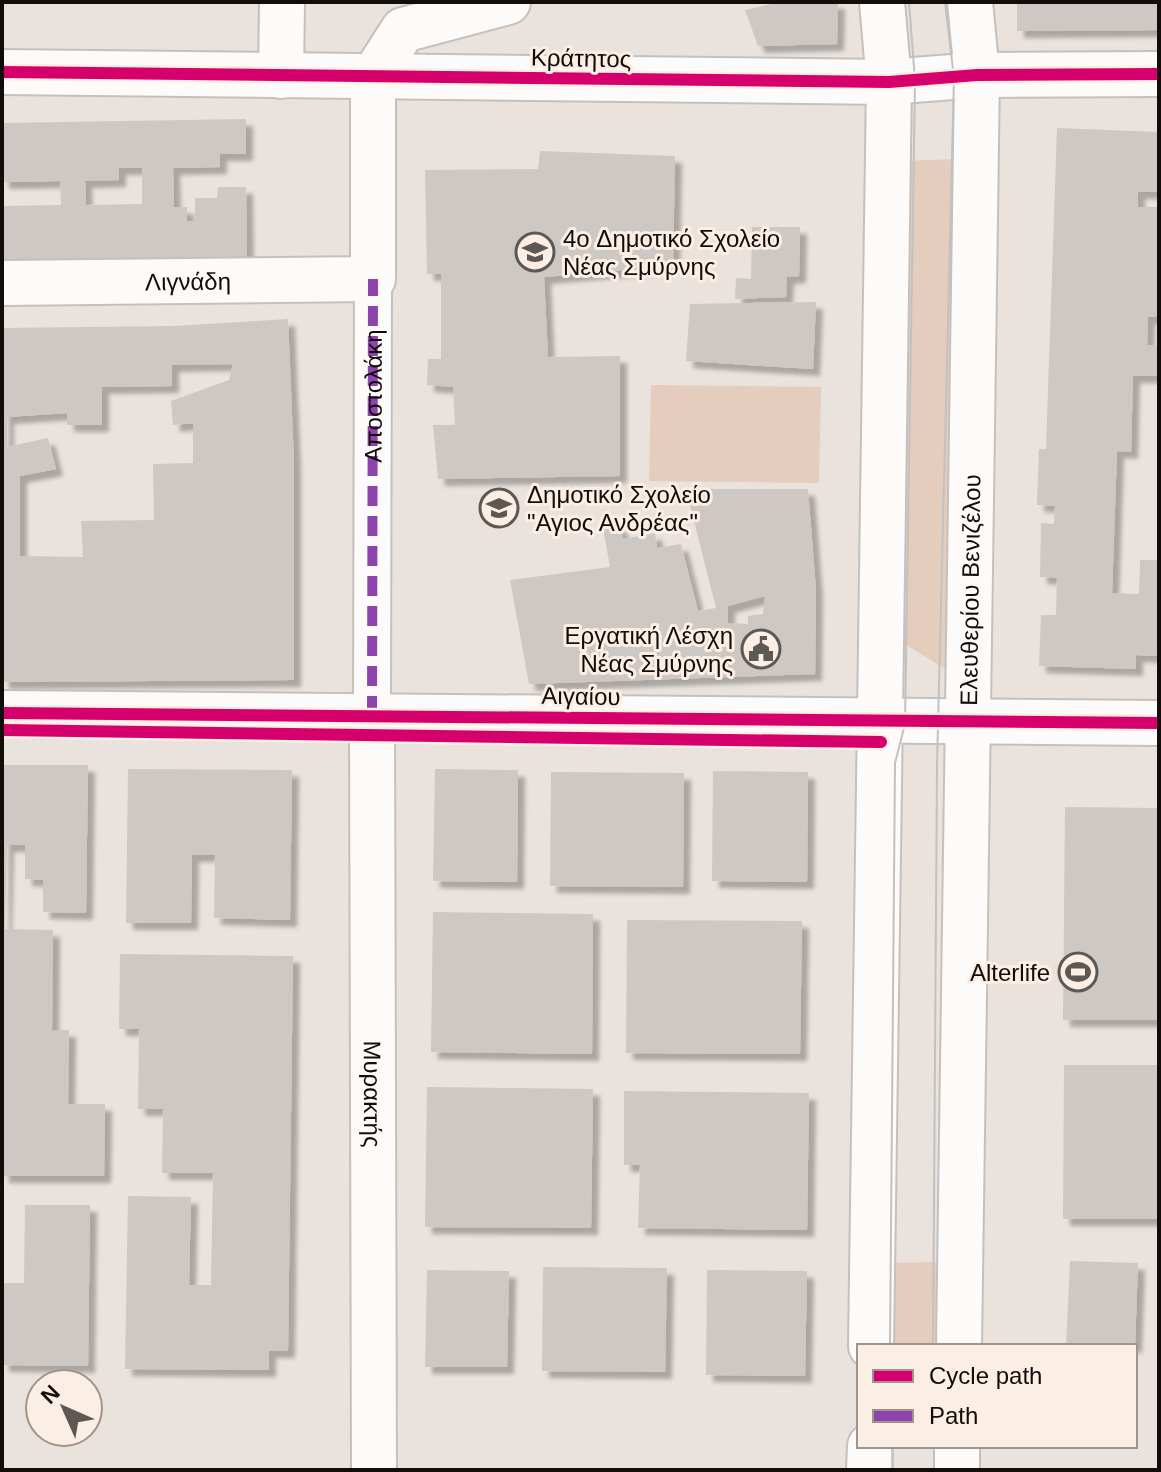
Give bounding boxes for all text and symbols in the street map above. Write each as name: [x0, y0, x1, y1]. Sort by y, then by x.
street label: Κράτητος: [531, 44, 631, 72]
place label: 4o Δημοτικό Σχολείο Νέας Σμύρνης: [563, 225, 780, 280]
school or university icon: 4o Δημοτικό Σχολείο Νέας Σμύρνης: [514, 231, 556, 273]
street label: Λιγνάδη: [145, 267, 231, 295]
street label: Αποστολάκη: [359, 329, 386, 463]
street label: Ελευθερίου Βενιζέλου: [955, 474, 985, 706]
place label: Δημοτικό Σχολείο "Αγιος Ανδρέας": [527, 481, 711, 536]
school or university icon: Δημοτικό Σχολείο "Αγιος Ανδρέας": [478, 487, 520, 529]
place label: Εργατική Λέσχη Νέας Σμύρνης: [564, 622, 733, 677]
public building icon: Εργατική Λέσχη Νέας Σμύρνης: [740, 628, 782, 670]
street label: Αιγαίου: [541, 682, 621, 710]
sports icon: Alterlife: [1057, 951, 1099, 993]
place label: Alterlife: [970, 959, 1050, 986]
street label: Μυρακτής: [359, 1040, 387, 1148]
legend: [857, 1344, 1137, 1448]
text: Cycle path: [929, 1362, 1042, 1389]
north arrow: [24, 1368, 104, 1448]
text: N: [36, 1380, 65, 1409]
text: Path: [929, 1402, 978, 1429]

